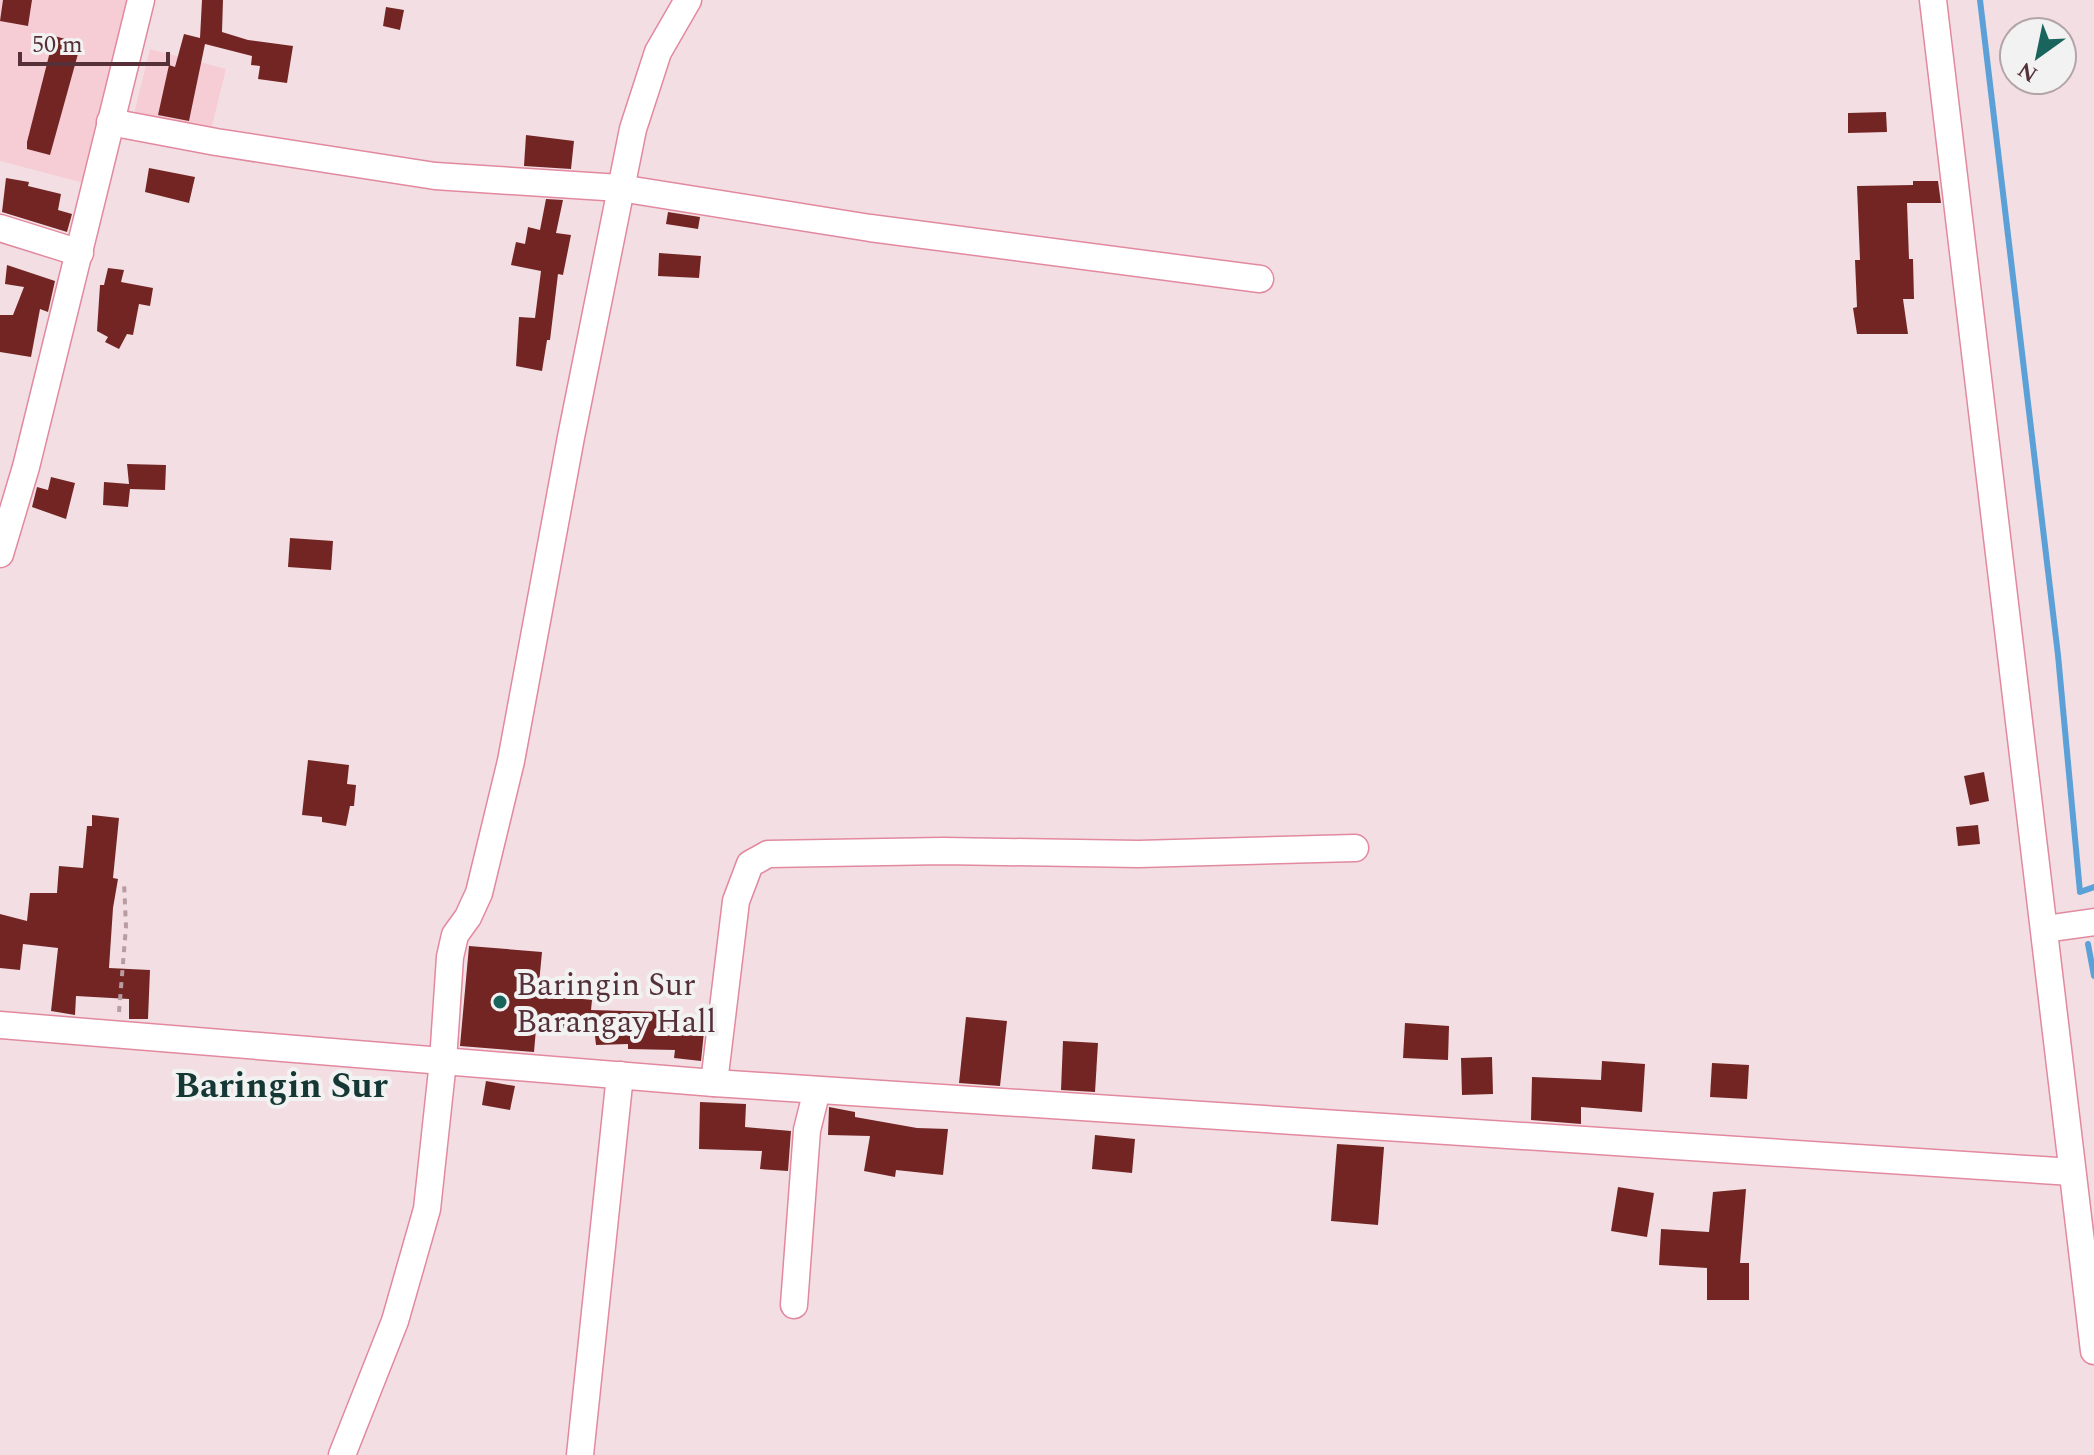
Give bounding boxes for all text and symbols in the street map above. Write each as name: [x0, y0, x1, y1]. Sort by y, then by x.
scale bar: [20, 16, 168, 66]
north arrow: [1998, 16, 2078, 96]
text: 50 m: [32, 27, 83, 63]
text: N: [2011, 53, 2044, 90]
place label: Baringin Sur Barangay Hall: [516, 961, 716, 1047]
marker: Baringin Sur Barangay Hall: [491, 993, 509, 1011]
district label: Baringin Sur: [174, 1059, 389, 1114]

